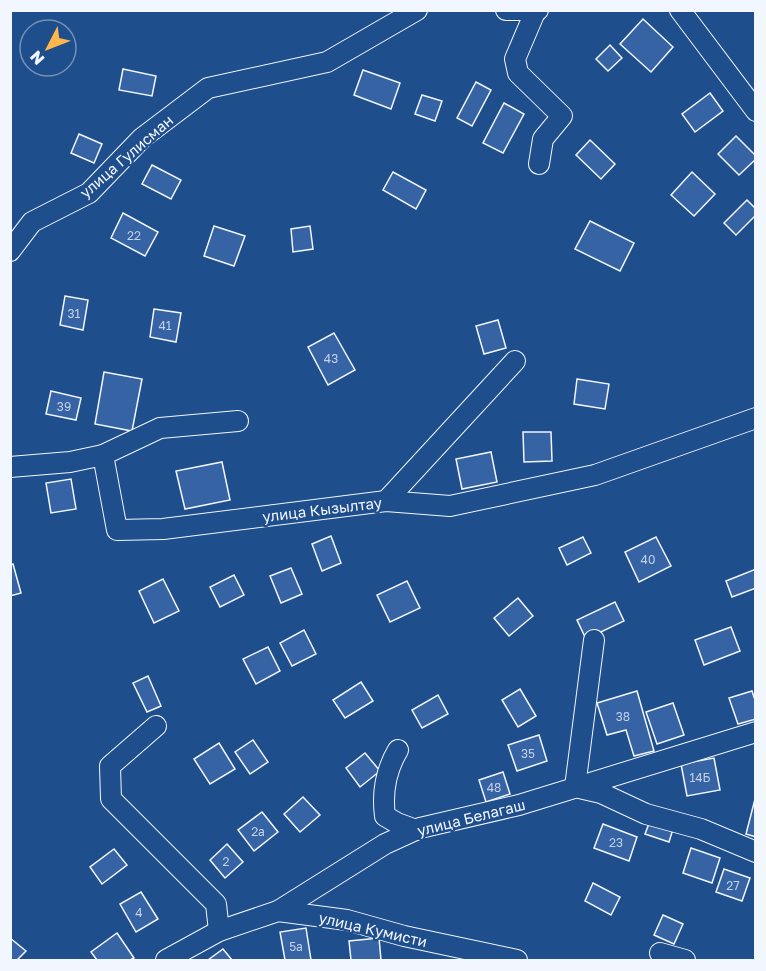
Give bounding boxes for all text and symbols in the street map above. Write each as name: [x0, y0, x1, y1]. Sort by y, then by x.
north arrow: [18, 18, 78, 78]
text: N: [25, 47, 48, 69]
street label: улица Гулисман: [76, 111, 176, 201]
house number: 22: [127, 228, 141, 243]
house number: 31: [68, 306, 81, 321]
house number: 41: [158, 318, 172, 333]
house number: 43: [324, 351, 338, 366]
house number: 39: [57, 399, 71, 414]
street label: улица Кызылтау: [261, 493, 383, 525]
house number: 40: [641, 552, 655, 567]
house number: 38: [616, 709, 630, 724]
house number: 35: [521, 746, 535, 761]
house number: 14Б: [689, 770, 711, 785]
house number: 48: [487, 780, 501, 795]
street label: улица Белагаш: [415, 795, 527, 839]
house number: 2а: [251, 824, 265, 839]
house number: 23: [609, 835, 623, 850]
house number: 2: [223, 854, 230, 869]
house number: 27: [726, 878, 740, 893]
house number: 4: [135, 905, 143, 920]
street label: улица Кумисти: [317, 908, 429, 950]
house number: 5а: [289, 939, 303, 954]

